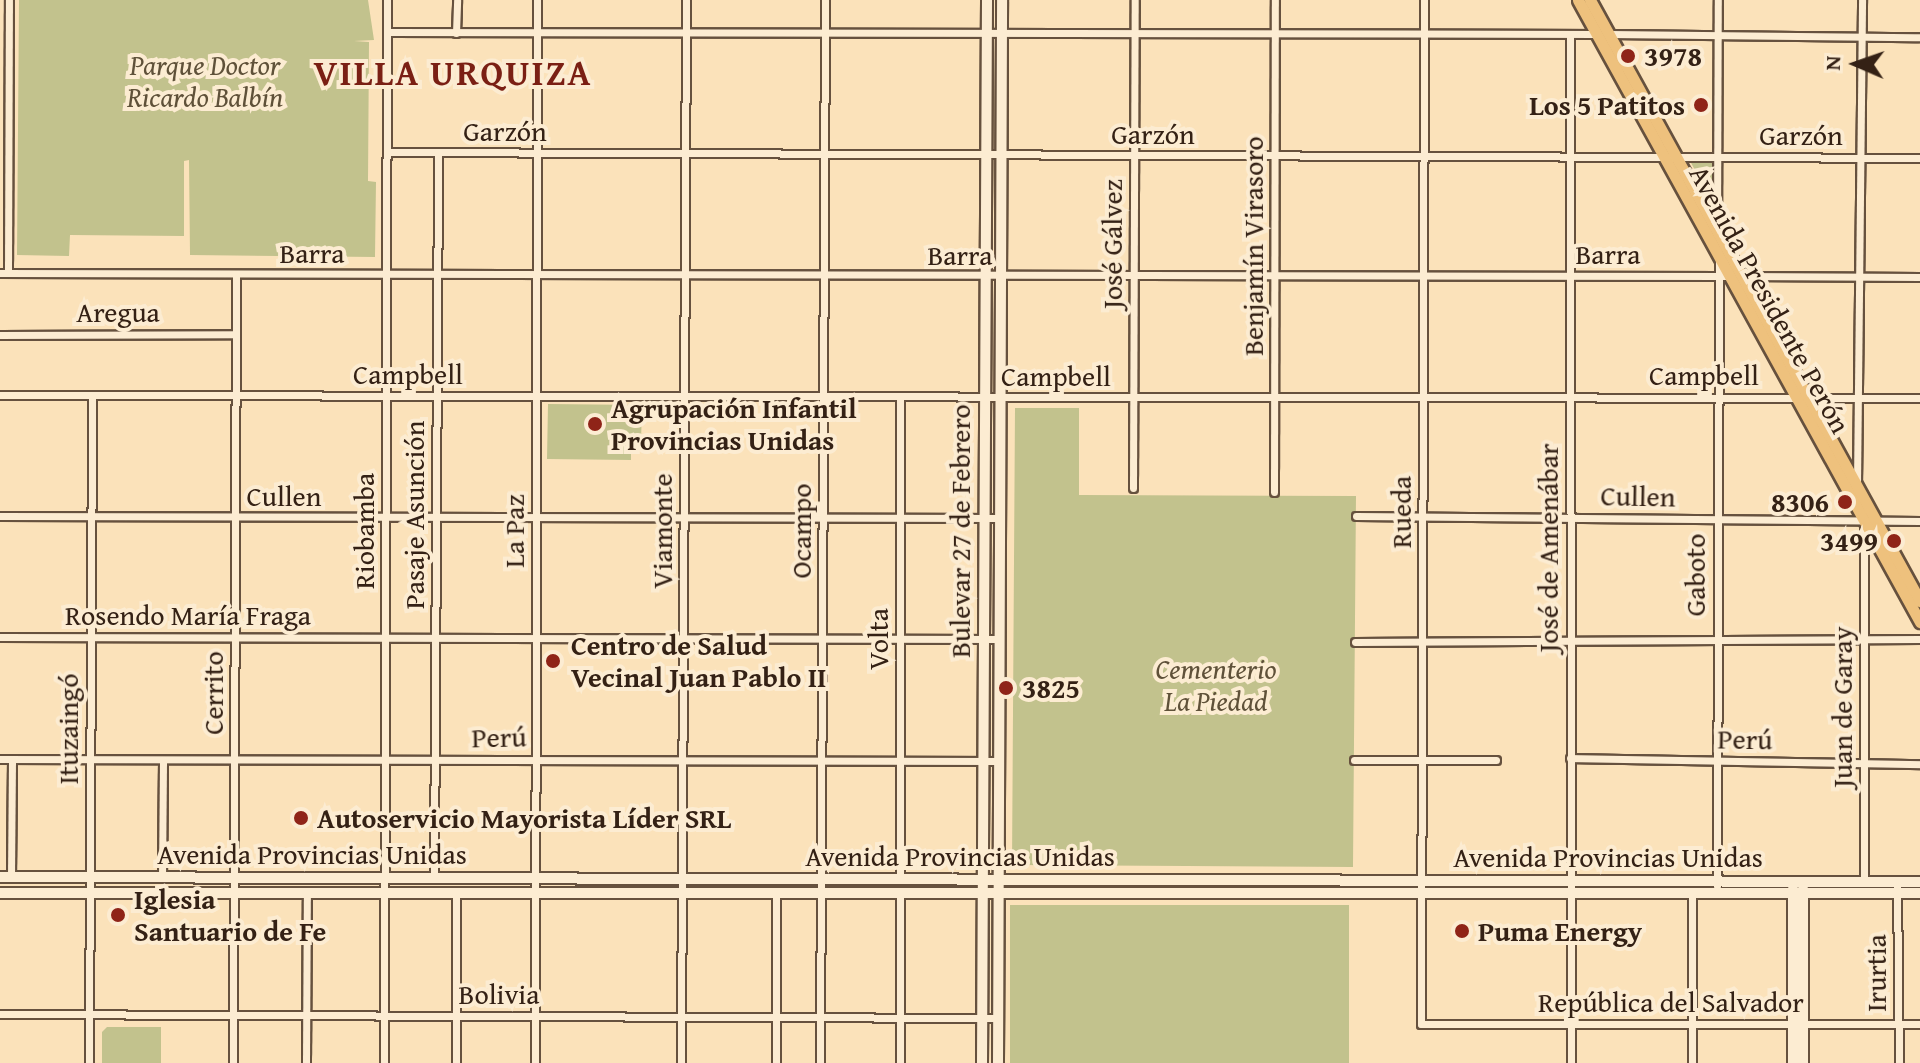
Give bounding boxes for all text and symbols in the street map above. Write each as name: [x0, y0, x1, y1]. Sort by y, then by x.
north arrow: [1816, 24, 1896, 104]
place label: 3978: [1644, 39, 1702, 73]
marker: 3978: [1619, 47, 1637, 65]
park label: Parque Doctor Ricardo Balbín: [127, 48, 283, 114]
district label: VILLA URQUIZA: [313, 50, 593, 94]
text: N: [1816, 55, 1848, 71]
place label: Los 5 Patitos: [1529, 88, 1685, 122]
marker: Los 5 Patitos: [1692, 96, 1710, 114]
street label: Garzón: [463, 114, 547, 148]
street label: Garzón: [1111, 117, 1195, 151]
street label: Garzón: [1759, 118, 1843, 152]
street label: Benjamín Virasoro: [1236, 136, 1270, 356]
street label: Avenida Presidente Perón: [1682, 159, 1858, 439]
street label: José Gálvez: [1095, 179, 1129, 309]
street label: Barra: [279, 236, 345, 270]
street label: Barra: [1575, 237, 1641, 271]
street label: Barra: [927, 238, 993, 272]
street label: Aregua: [76, 295, 160, 329]
street label: Campbell: [353, 357, 463, 391]
street label: Campbell: [1649, 358, 1759, 392]
street label: Campbell: [1001, 359, 1111, 393]
place label: Agrupación Infantil Provincias Unidas: [611, 391, 857, 457]
street label: Bulevar 27 de Febrero: [943, 404, 977, 658]
marker: Agrupación Infantil Provincias Unidas: [586, 415, 604, 433]
street label: Pasaje Asunción: [397, 421, 431, 609]
street label: José de Amenábar: [1531, 444, 1565, 652]
street label: Riobamba: [347, 473, 381, 589]
street label: Viamonte: [645, 473, 679, 589]
street label: Rueda: [1384, 476, 1418, 548]
street label: Cullen: [247, 479, 321, 513]
street label: Cullen: [1600, 479, 1676, 513]
street label: Ocampo: [784, 484, 818, 578]
place label: 8306: [1771, 485, 1829, 519]
marker: 8306: [1836, 493, 1854, 511]
street label: La Paz: [497, 494, 531, 568]
place label: 3499: [1820, 524, 1878, 558]
marker: 3499: [1885, 532, 1903, 550]
street label: Gaboto: [1678, 534, 1712, 616]
street label: Rosendo María Fraga: [65, 598, 311, 632]
street label: Volta: [861, 608, 895, 670]
street label: Juan de Garay: [1825, 626, 1859, 788]
place label: Centro de Salud Vecinal Juan Pablo II: [571, 628, 827, 694]
marker: Centro de Salud Vecinal Juan Pablo II: [542, 650, 564, 672]
street label: Cerrito: [196, 651, 230, 735]
park label: Cementerio La Piedad: [1156, 652, 1276, 718]
place label: 3825: [1022, 671, 1080, 705]
street label: Ituzaingó: [51, 674, 85, 784]
marker: 3825: [997, 679, 1015, 697]
street label: Perú: [471, 720, 527, 754]
street label: Perú: [1717, 722, 1773, 756]
place label: Autoservicio Mayorista Líder SRL: [317, 801, 731, 835]
marker: Autoservicio Mayorista Líder SRL: [292, 809, 310, 827]
street label: Avenida Provincias Unidas: [157, 837, 467, 871]
street label: Avenida Provincias Unidas: [805, 839, 1115, 873]
street label: Avenida Provincias Unidas: [1453, 840, 1763, 874]
place label: Iglesia Santuario de Fe: [134, 882, 326, 948]
marker: Iglesia Santuario de Fe: [109, 906, 127, 924]
place label: Puma Energy: [1478, 914, 1642, 948]
marker: Puma Energy: [1453, 922, 1471, 940]
street label: Irurtia: [1859, 934, 1893, 1012]
street label: Bolivia: [459, 977, 539, 1011]
street label: República del Salvador: [1538, 985, 1804, 1019]

